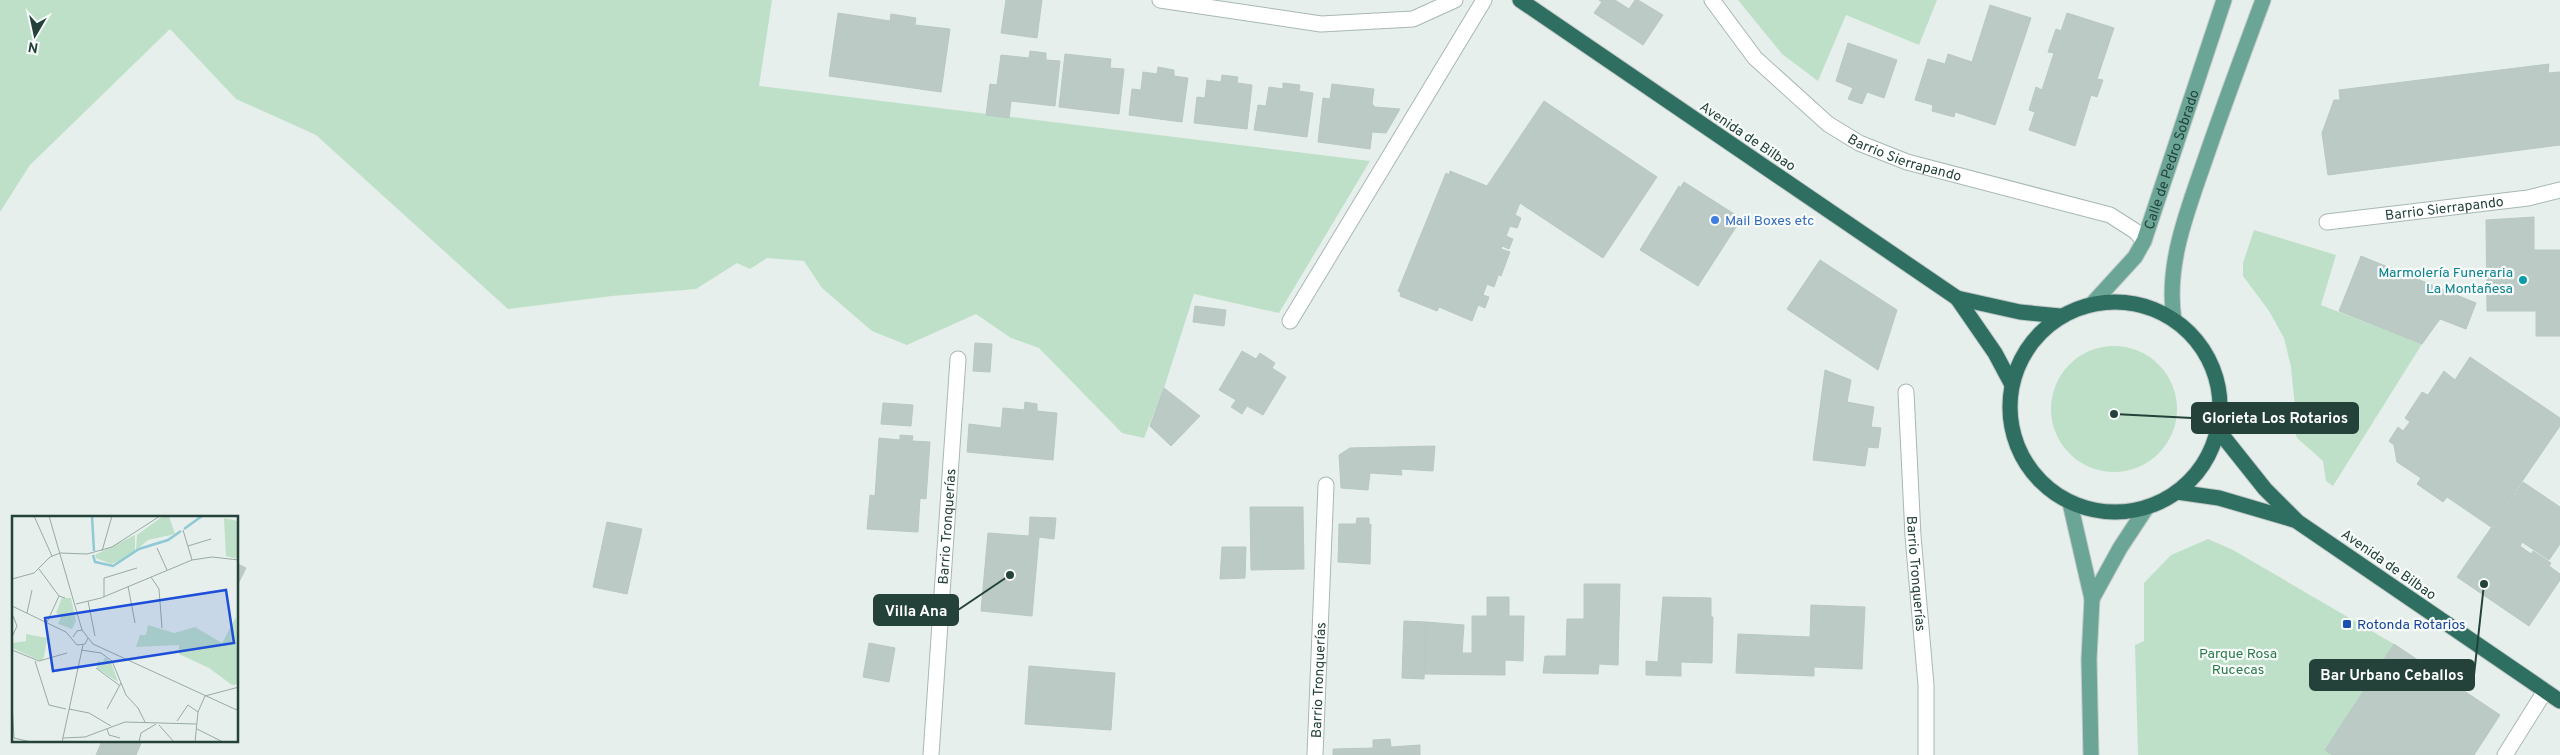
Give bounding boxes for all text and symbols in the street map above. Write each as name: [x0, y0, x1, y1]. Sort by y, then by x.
north arrow: [10, 10, 60, 60]
text: N: [27, 37, 40, 56]
street label: Calle de Pedro Sobrado: [2141, 88, 2204, 232]
street label: Avenida de Bilbao: [1696, 99, 1799, 176]
street label: Barrio Sierrapando: [1844, 131, 1963, 186]
street label: Barrio Sierrapando: [2384, 194, 2505, 225]
place label: Mail Boxes etc: [1725, 213, 1814, 230]
marker: Mail Boxes etc: [1709, 214, 1721, 226]
place label: Marmolería Funeraria La Montañesa: [2378, 265, 2513, 298]
marker: Marmolería Funeraria La Montañesa: [2517, 274, 2529, 286]
callout: Glorieta Los Rotarios: [2192, 403, 2358, 433]
text: Glorieta Los Rotarios: [2202, 410, 2348, 429]
street label: Barrio Tronquerías: [936, 468, 960, 585]
inset map: [12, 516, 239, 742]
street label: Barrio Tronquerías: [1902, 516, 1928, 632]
street label: Avenida de Bilbao: [2337, 526, 2439, 604]
callout: Villa Ana: [874, 595, 958, 625]
text: Villa Ana: [885, 603, 947, 622]
place label: Rotonda Rotarios: [2357, 617, 2466, 634]
marker: Rotonda Rotarios: [2341, 618, 2353, 630]
street label: Barrio Tronquerías: [1309, 622, 1330, 738]
park label: Parque Rosa Rucecas: [2199, 646, 2277, 679]
callout: Bar Urbano Ceballos: [2310, 660, 2474, 690]
text: Bar Urbano Ceballos: [2320, 667, 2464, 686]

